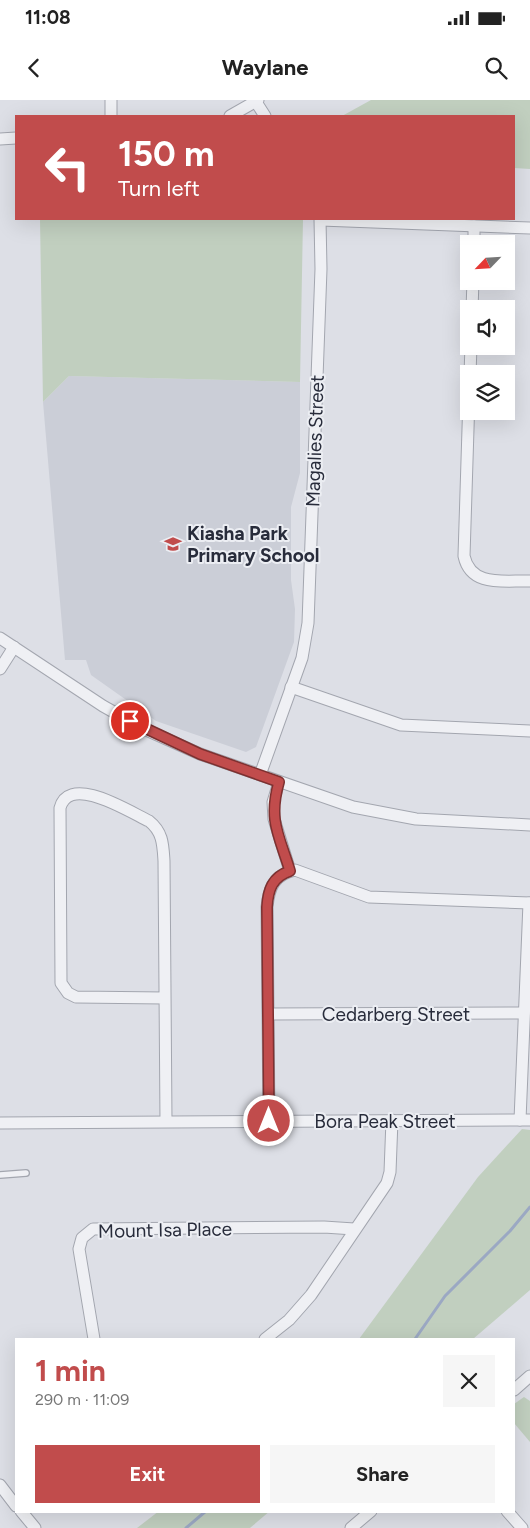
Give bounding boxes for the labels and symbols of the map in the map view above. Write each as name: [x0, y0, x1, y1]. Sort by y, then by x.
north arrow: [460, 235, 515, 290]
street label: Magalies Street: [301, 374, 329, 508]
place label: Kiasha Park Primary School: [187, 522, 319, 567]
school or university icon: Kiasha Park Primary School: [163, 534, 183, 554]
pin: [109, 700, 151, 742]
street label: Cedarberg Street: [322, 1003, 470, 1026]
position arrow: [242, 1094, 294, 1146]
street label: Bora Peak Street: [314, 1110, 456, 1133]
street label: Mount Isa Place: [98, 1217, 232, 1243]

